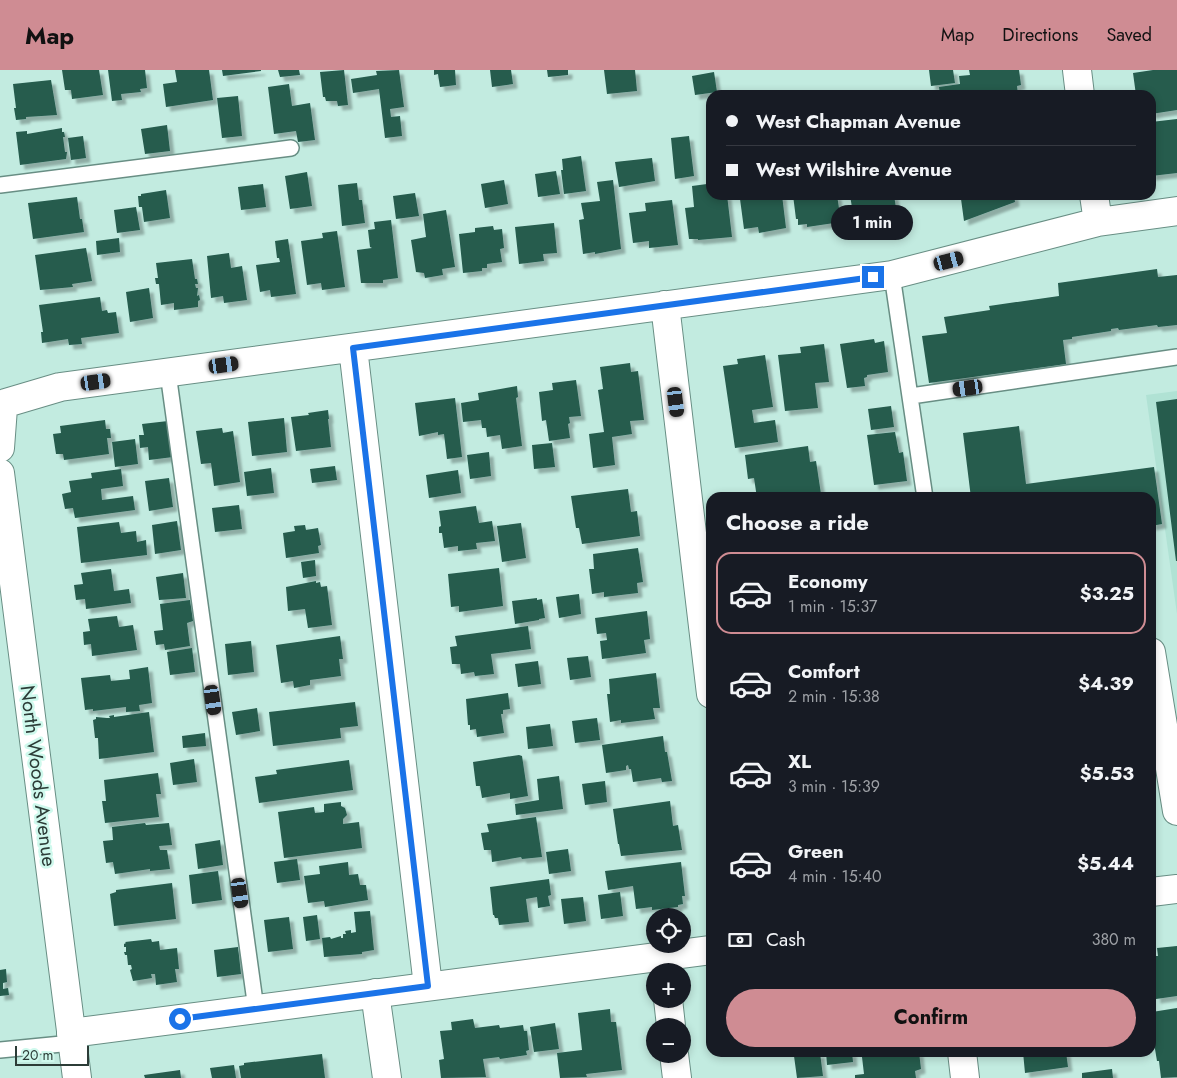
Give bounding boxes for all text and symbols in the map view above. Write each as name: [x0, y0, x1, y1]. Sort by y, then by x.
text: Map: [25, 18, 74, 53]
text: Map: [941, 22, 974, 48]
text: Directions: [1002, 22, 1078, 48]
text: Saved: [1106, 22, 1152, 48]
text: West Chapman Avenue: [756, 108, 961, 135]
text: West Wilshire Avenue: [756, 156, 952, 183]
callout: 1 min: [832, 204, 914, 240]
text: 1 min: [852, 211, 892, 234]
car: [932, 250, 965, 272]
route end: [862, 266, 884, 288]
car: [208, 355, 239, 375]
car: [80, 372, 111, 392]
car: [952, 378, 983, 398]
car: [666, 386, 685, 418]
text: Choose a ride: [726, 506, 869, 538]
text: Economy: [788, 568, 868, 595]
icon: car: [728, 571, 773, 616]
text: $3.25: [1080, 580, 1134, 607]
text: 1 min · 15:37: [788, 595, 877, 618]
text: Comfort: [788, 658, 860, 685]
icon: car: [728, 661, 773, 706]
text: $4.39: [1078, 670, 1134, 697]
street label: North Woods Avenue: [12, 684, 64, 868]
car: [203, 684, 222, 716]
text: 2 min · 15:38: [788, 685, 880, 708]
text: XL: [788, 748, 811, 775]
icon: car: [728, 751, 773, 796]
text: $5.53: [1080, 760, 1134, 787]
text: 3 min · 15:39: [788, 775, 880, 798]
text: Green: [788, 838, 844, 865]
icon: car: [728, 841, 773, 886]
text: $5.44: [1077, 850, 1134, 877]
text: 4 min · 15:40: [788, 865, 882, 888]
car: [230, 877, 249, 909]
map controls: [646, 908, 691, 1063]
button: locate: [646, 908, 691, 953]
icon: cash: [726, 926, 754, 954]
text: Cash: [766, 926, 806, 953]
text: 380 m: [1092, 928, 1136, 951]
button: +: [646, 963, 691, 1008]
button: Confirm: [726, 989, 1136, 1047]
route start: [169, 1008, 191, 1030]
button: −: [646, 1018, 691, 1063]
scale bar: [15, 1043, 89, 1066]
text: 20 m: [22, 1045, 54, 1065]

